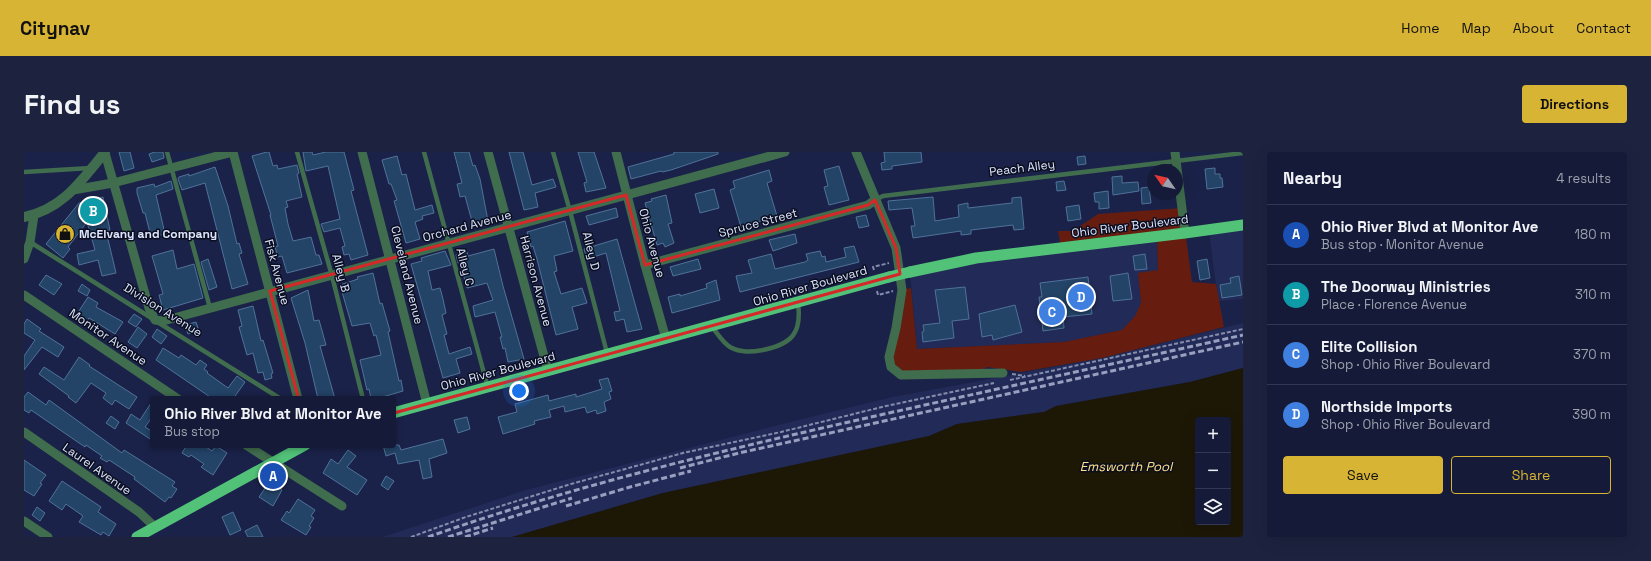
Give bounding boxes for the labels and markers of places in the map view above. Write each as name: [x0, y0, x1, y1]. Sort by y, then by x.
pin: B: [80, 196, 106, 226]
shop icon: McElvany and Company: [54, 223, 76, 245]
place label: McElvany and Company: [79, 226, 217, 242]
pin: D: [1068, 282, 1094, 312]
pin: C: [1039, 297, 1065, 327]
pin: A: [260, 461, 286, 491]

